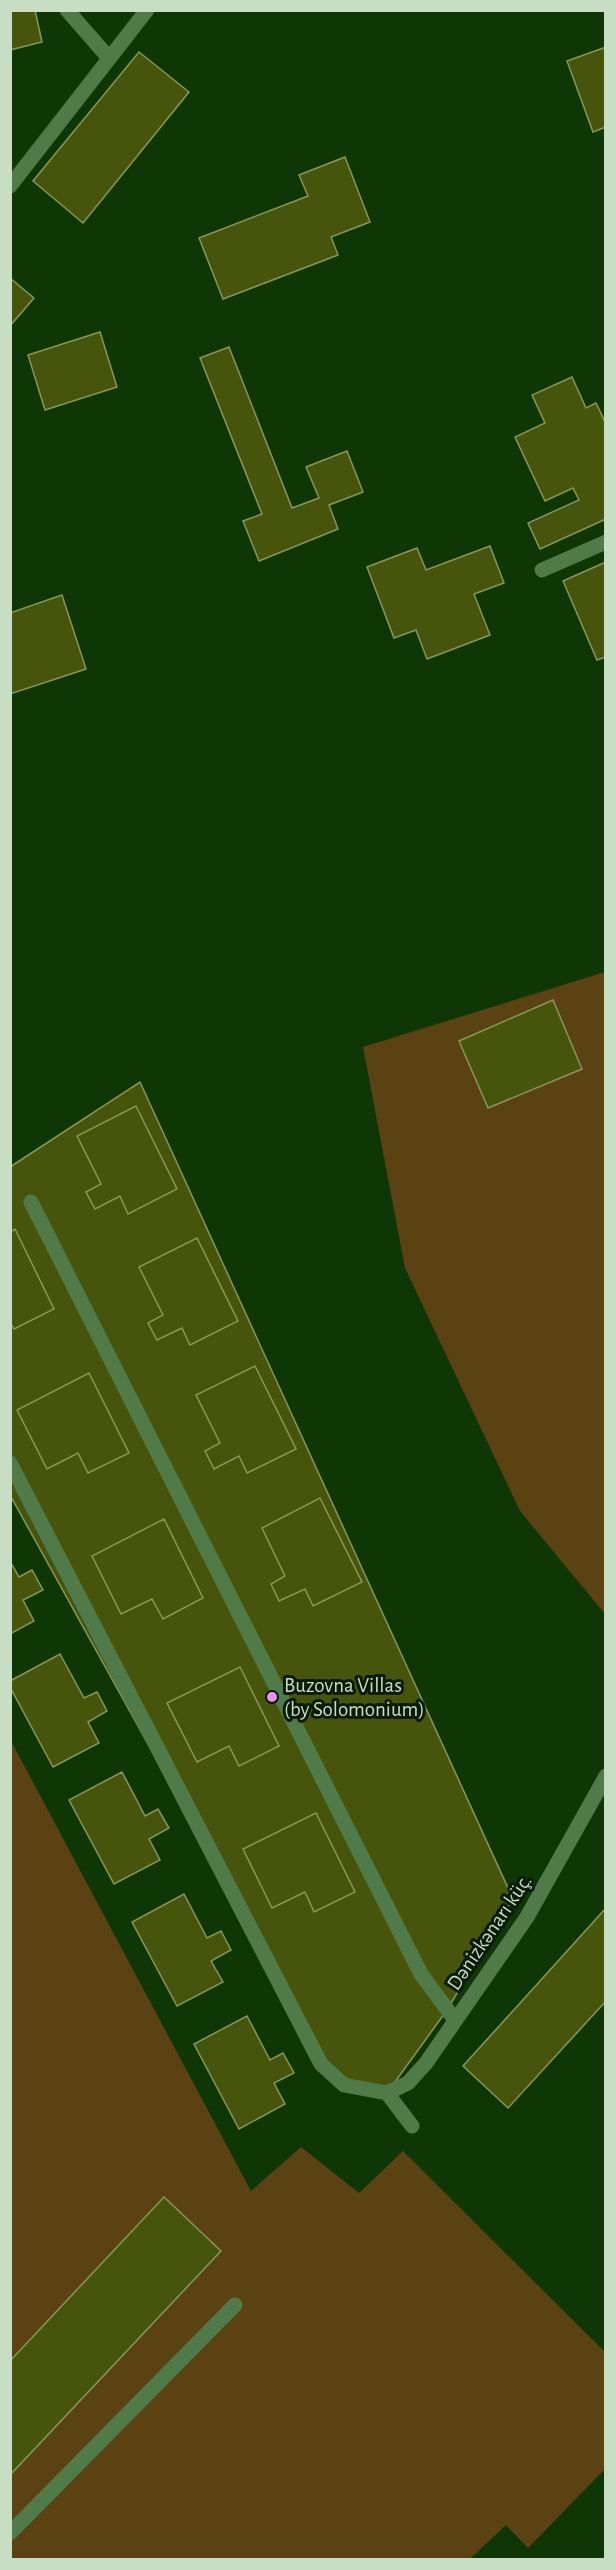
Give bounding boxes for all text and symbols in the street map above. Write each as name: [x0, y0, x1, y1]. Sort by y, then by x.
place label: Buzovna Villas (by Solomonium): [284, 1675, 425, 1720]
marker: Buzovna Villas (by Solomonium): [265, 1690, 279, 1704]
street label: Dənizkənarı küç.: [443, 1871, 536, 1994]

